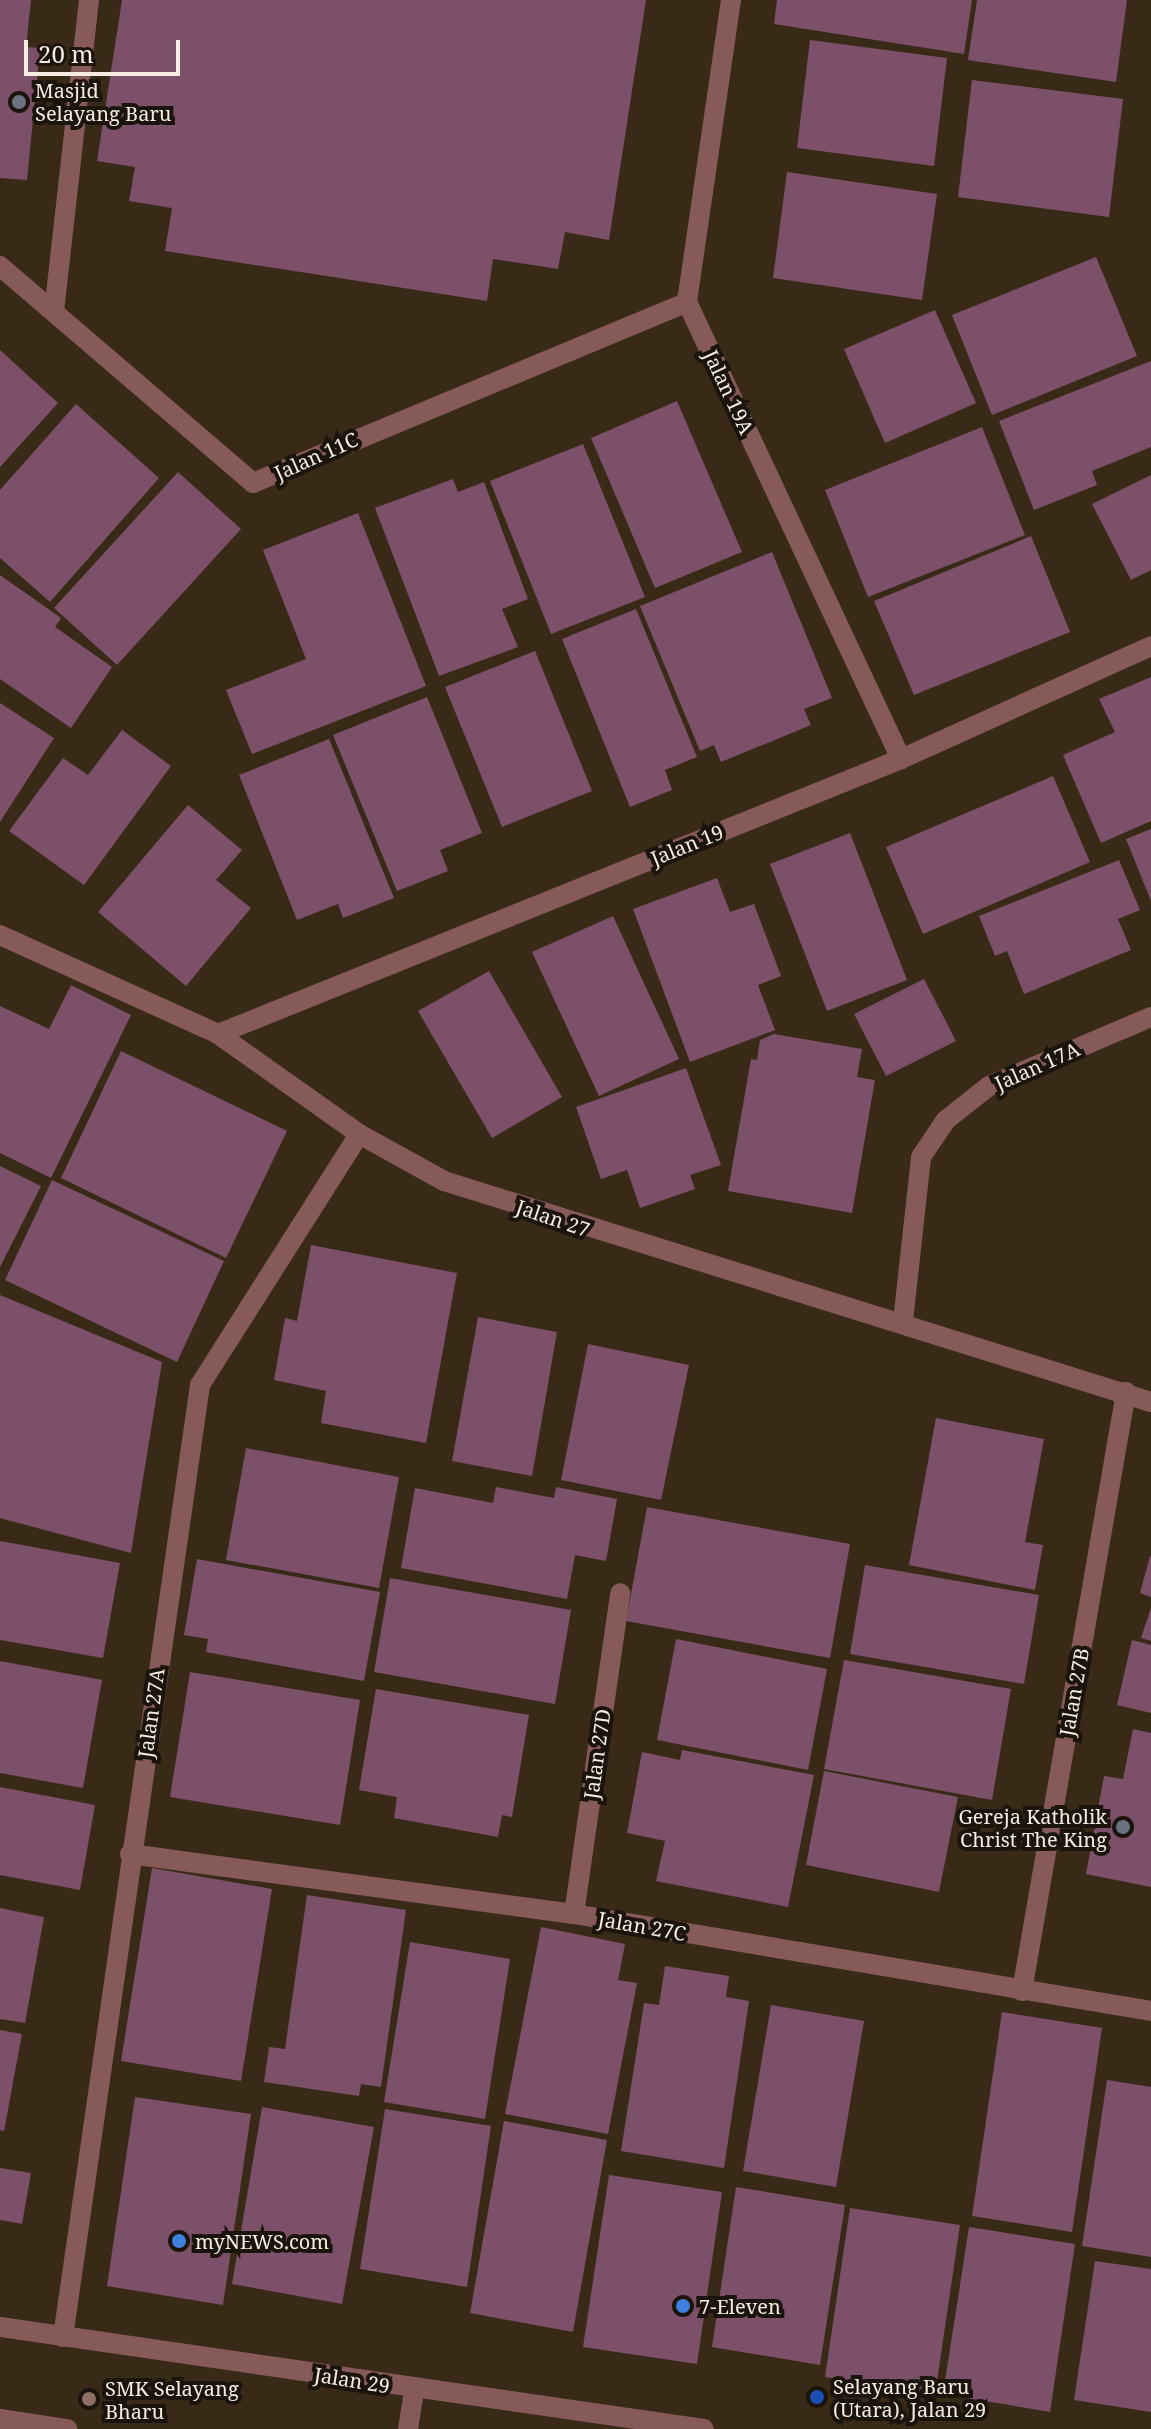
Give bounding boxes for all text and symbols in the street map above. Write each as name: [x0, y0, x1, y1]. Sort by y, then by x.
scale bar: [28, 24, 184, 74]
text: 20 m: [38, 37, 94, 70]
place label: Masjid Selayang Baru: [35, 78, 172, 125]
marker: Masjid Selayang Baru: [10, 93, 28, 111]
street label: Jalan 19A: [699, 346, 759, 438]
street label: Jalan 11C: [271, 427, 361, 485]
street label: Jalan 19: [647, 820, 727, 870]
street label: Jalan 17A: [991, 1037, 1083, 1095]
street label: Jalan 27: [513, 1194, 593, 1242]
street label: Jalan 27B: [1054, 1646, 1094, 1738]
street label: Jalan 27A: [133, 1667, 169, 1759]
street label: Jalan 27D: [579, 1707, 615, 1801]
place label: Gereja Katholik Christ The King: [959, 1804, 1107, 1851]
marker: Gereja Katholik Christ The King: [1114, 1818, 1132, 1836]
street label: Jalan 27C: [596, 1906, 688, 1946]
place label: myNEWS.com: [195, 2229, 329, 2253]
marker: myNEWS.com: [170, 2232, 188, 2250]
place label: 7-Eleven: [699, 2294, 781, 2318]
marker: 7-Eleven: [674, 2297, 692, 2315]
street label: Jalan 29: [312, 2362, 392, 2398]
place label: Selayang Baru (Utara), Jalan 29: [833, 2374, 986, 2421]
place label: SMK Selayang Bharu: [105, 2376, 239, 2423]
marker: Selayang Baru (Utara), Jalan 29: [808, 2388, 826, 2406]
marker: SMK Selayang Bharu: [80, 2390, 98, 2408]

